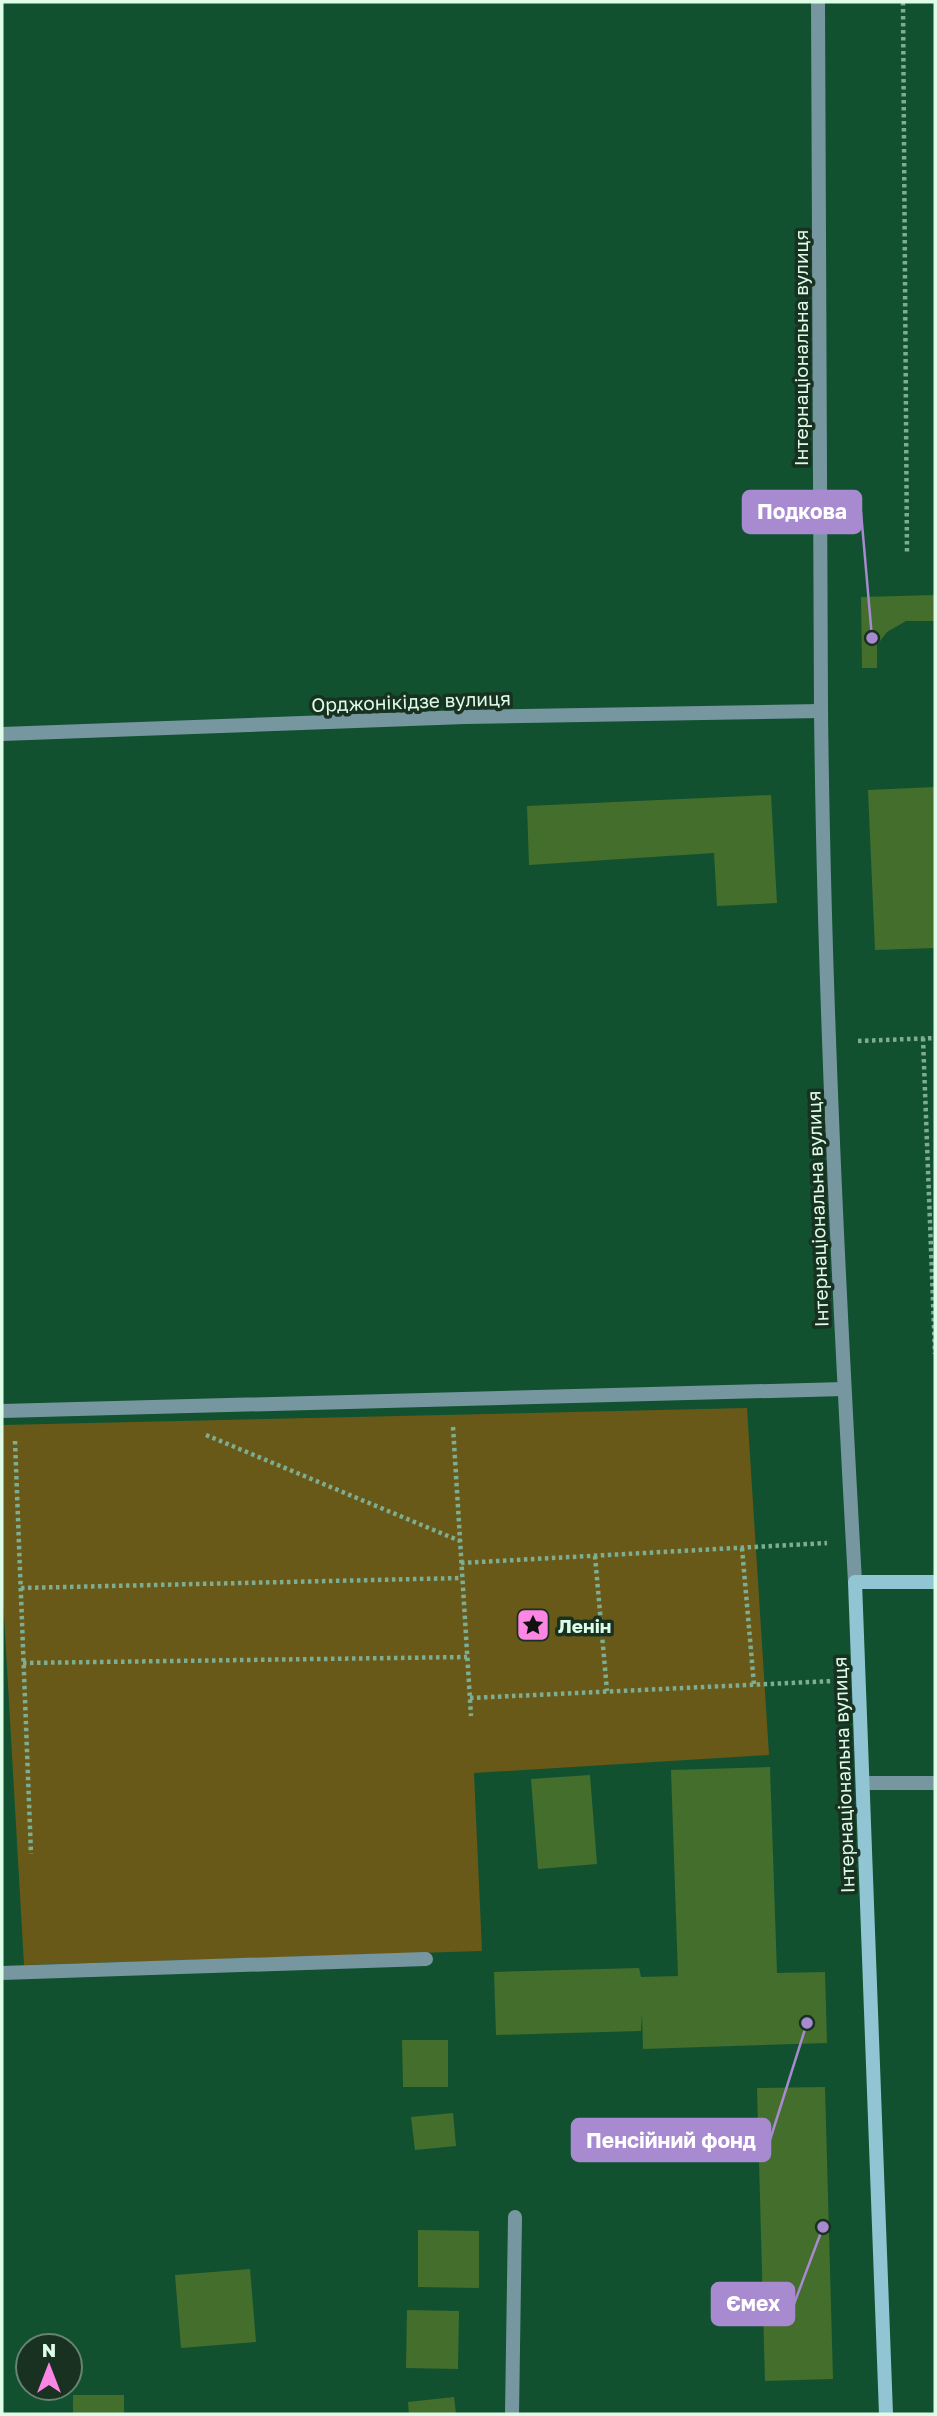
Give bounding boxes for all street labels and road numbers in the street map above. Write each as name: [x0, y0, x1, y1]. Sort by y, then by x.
street label: Інтернаціональна вулиця: [789, 230, 812, 466]
street label: Орджонікідзе вулиця: [311, 686, 511, 716]
street label: Інтернаціональна вулиця: [801, 1090, 833, 1328]
street label: Інтернаціональна вулиця: [827, 1656, 859, 1894]

